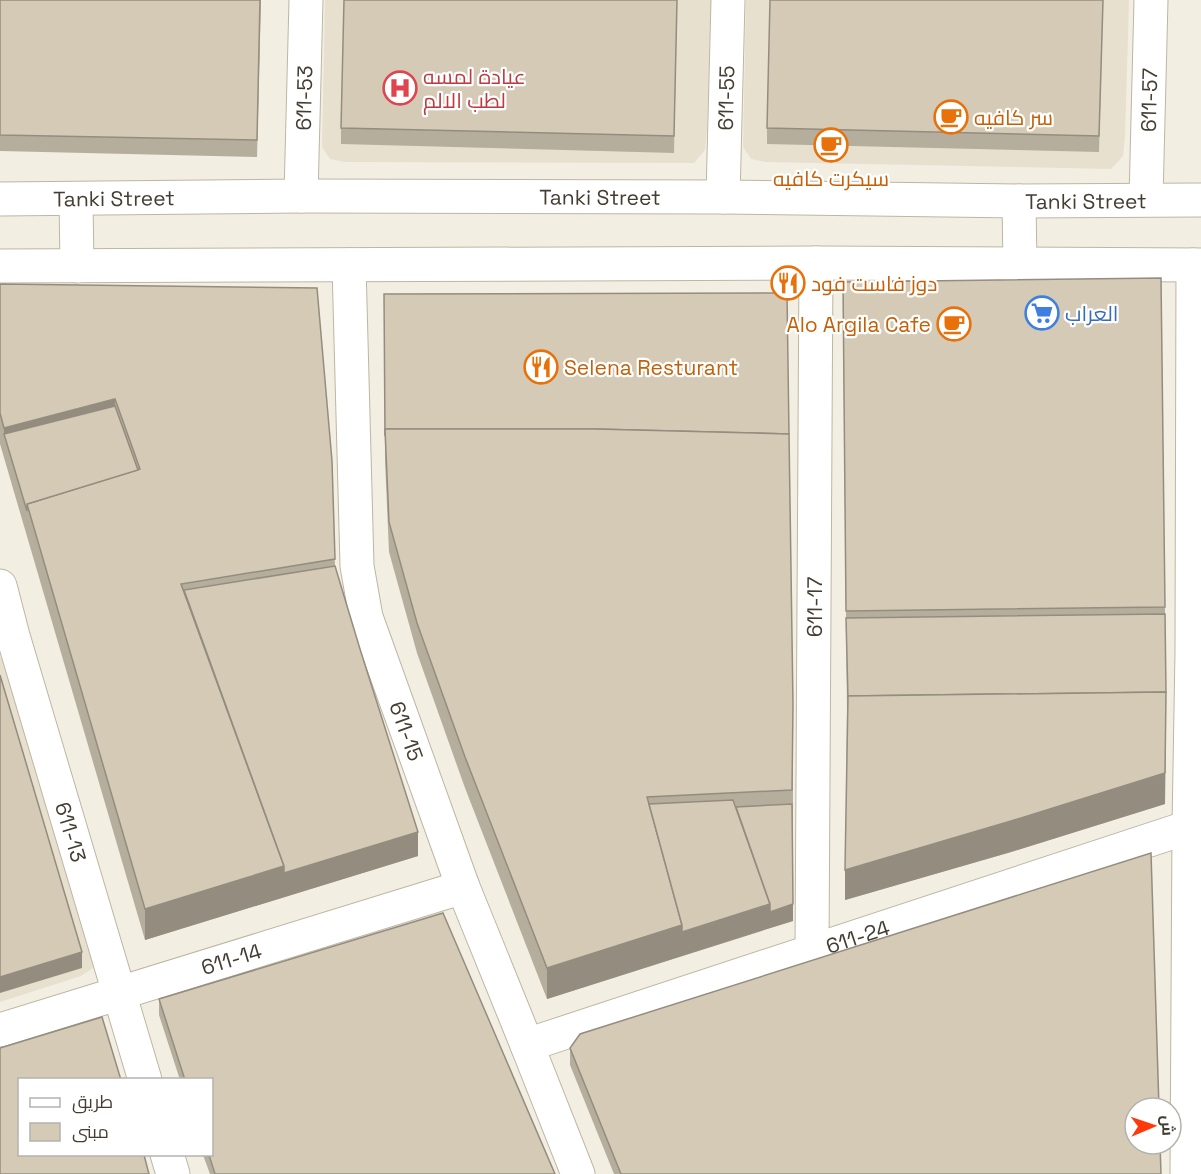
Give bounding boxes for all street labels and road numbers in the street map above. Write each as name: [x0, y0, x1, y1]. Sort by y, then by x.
street label: 611-53: [289, 65, 318, 131]
street label: 611-55: [711, 65, 740, 131]
street label: 611-57: [1134, 67, 1163, 132]
street label: Tanki Street: [539, 183, 661, 210]
street label: Tanki Street: [53, 184, 175, 212]
street label: Tanki Street: [1025, 187, 1147, 214]
street label: 611-17: [800, 576, 828, 637]
street label: 611-15: [384, 698, 430, 764]
street label: 611-13: [50, 799, 93, 865]
street label: 611-24: [822, 913, 893, 959]
street label: 611-14: [198, 937, 265, 981]

